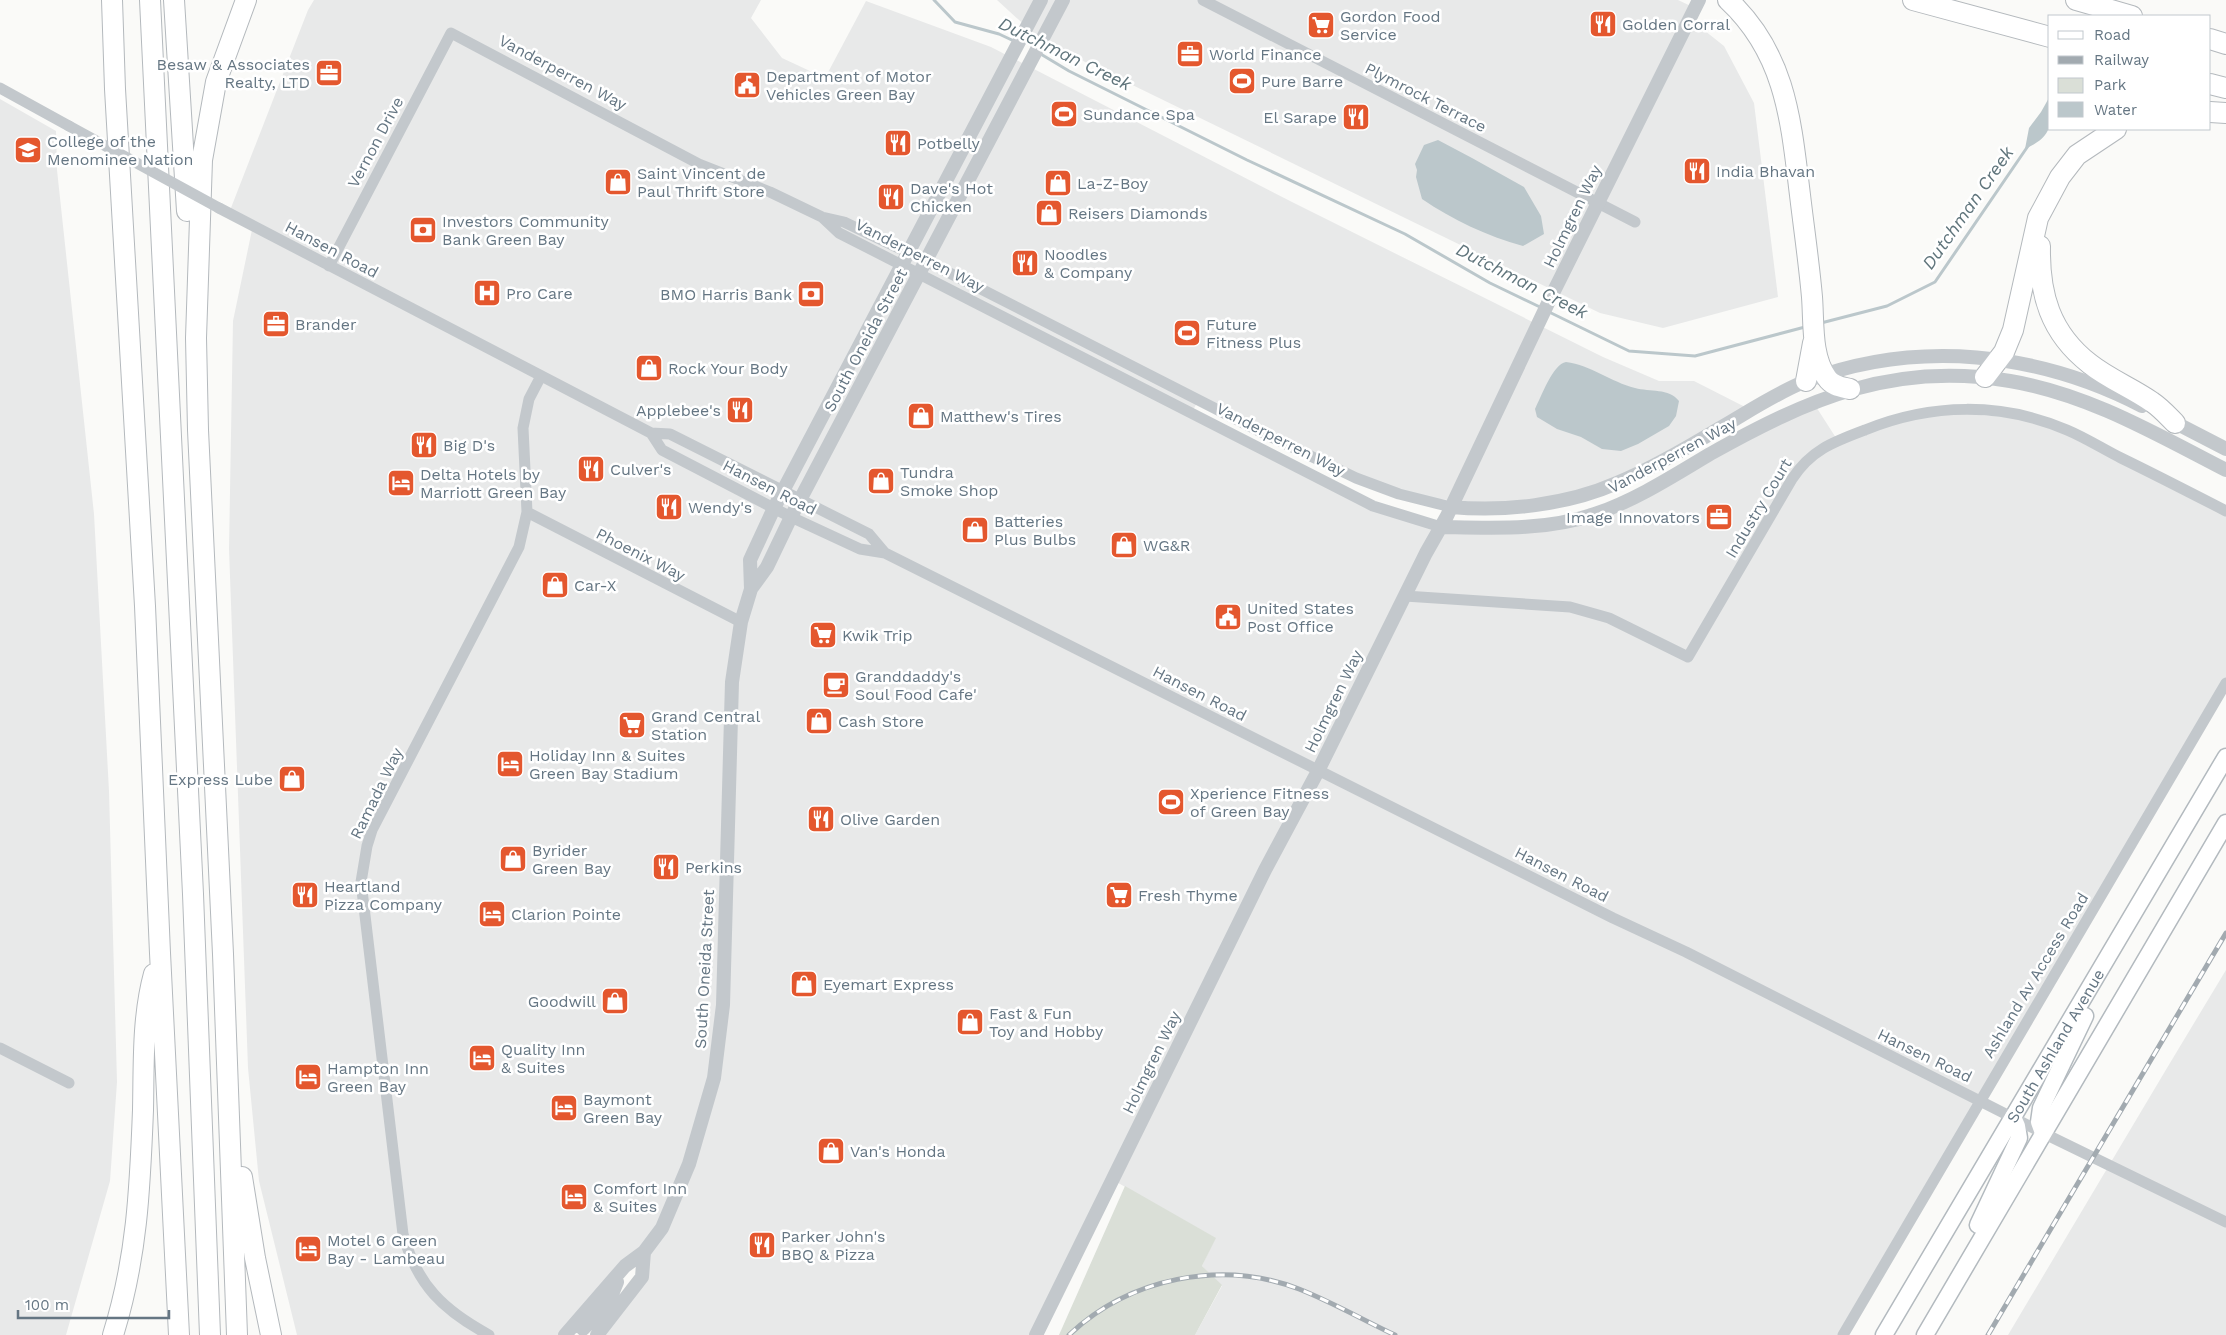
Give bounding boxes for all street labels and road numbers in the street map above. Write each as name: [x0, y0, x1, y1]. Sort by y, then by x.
street label: Vanderperren Way: [496, 31, 631, 115]
street label: Plymrock Terrace: [1362, 59, 1490, 136]
street label: Vernon Drive: [344, 94, 407, 191]
street label: Holmgren Way: [1539, 161, 1606, 271]
street label: Vanderperren Way: [852, 215, 988, 296]
street label: Hansen Road: [282, 217, 382, 282]
street label: South Oneida Street: [820, 265, 911, 415]
street label: Vanderperren Way: [1213, 399, 1349, 480]
street label: Vanderperren Way: [1605, 413, 1740, 497]
street label: Industry Court: [1721, 455, 1796, 561]
street label: Hansen Road: [720, 456, 820, 519]
street label: Phoenix Way: [593, 524, 689, 585]
street label: Holmgren Way: [1300, 646, 1367, 756]
street label: Hansen Road: [1150, 662, 1250, 725]
street label: Ramada Way: [346, 744, 407, 842]
street label: Hansen Road: [1512, 843, 1612, 906]
street label: South Oneida Street: [691, 889, 718, 1049]
street label: Ashland Av Access Road: [1979, 889, 2092, 1061]
street label: South Ashland Avenue: [2003, 966, 2108, 1126]
street label: Holmgren Way: [1118, 1007, 1185, 1117]
street label: Hansen Road: [1874, 1024, 1975, 1086]

